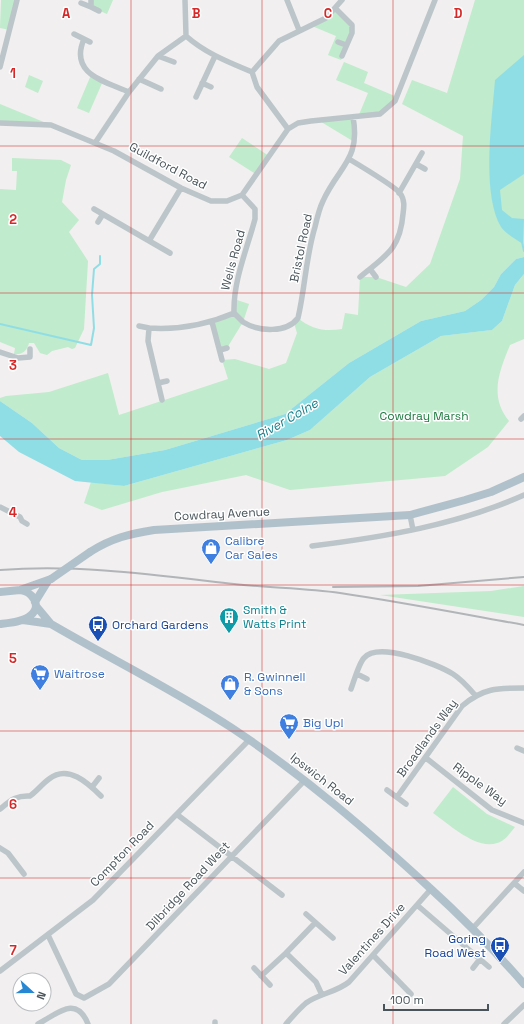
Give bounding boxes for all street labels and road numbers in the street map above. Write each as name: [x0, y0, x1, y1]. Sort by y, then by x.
street label: Guildford Road: [126, 139, 210, 193]
street label: Bristol Road: [286, 212, 316, 284]
street label: Wells Road: [217, 228, 249, 292]
street label: Cowdray Avenue: [174, 504, 270, 524]
street label: Broadlands Way: [393, 696, 461, 780]
street label: Ipswich Road: [287, 749, 357, 809]
street label: Ripple Way: [450, 759, 510, 809]
street label: Compton Road: [87, 818, 157, 890]
street label: Dilbridge Road West: [143, 838, 233, 934]
street label: Valentines Drive: [335, 899, 409, 979]

